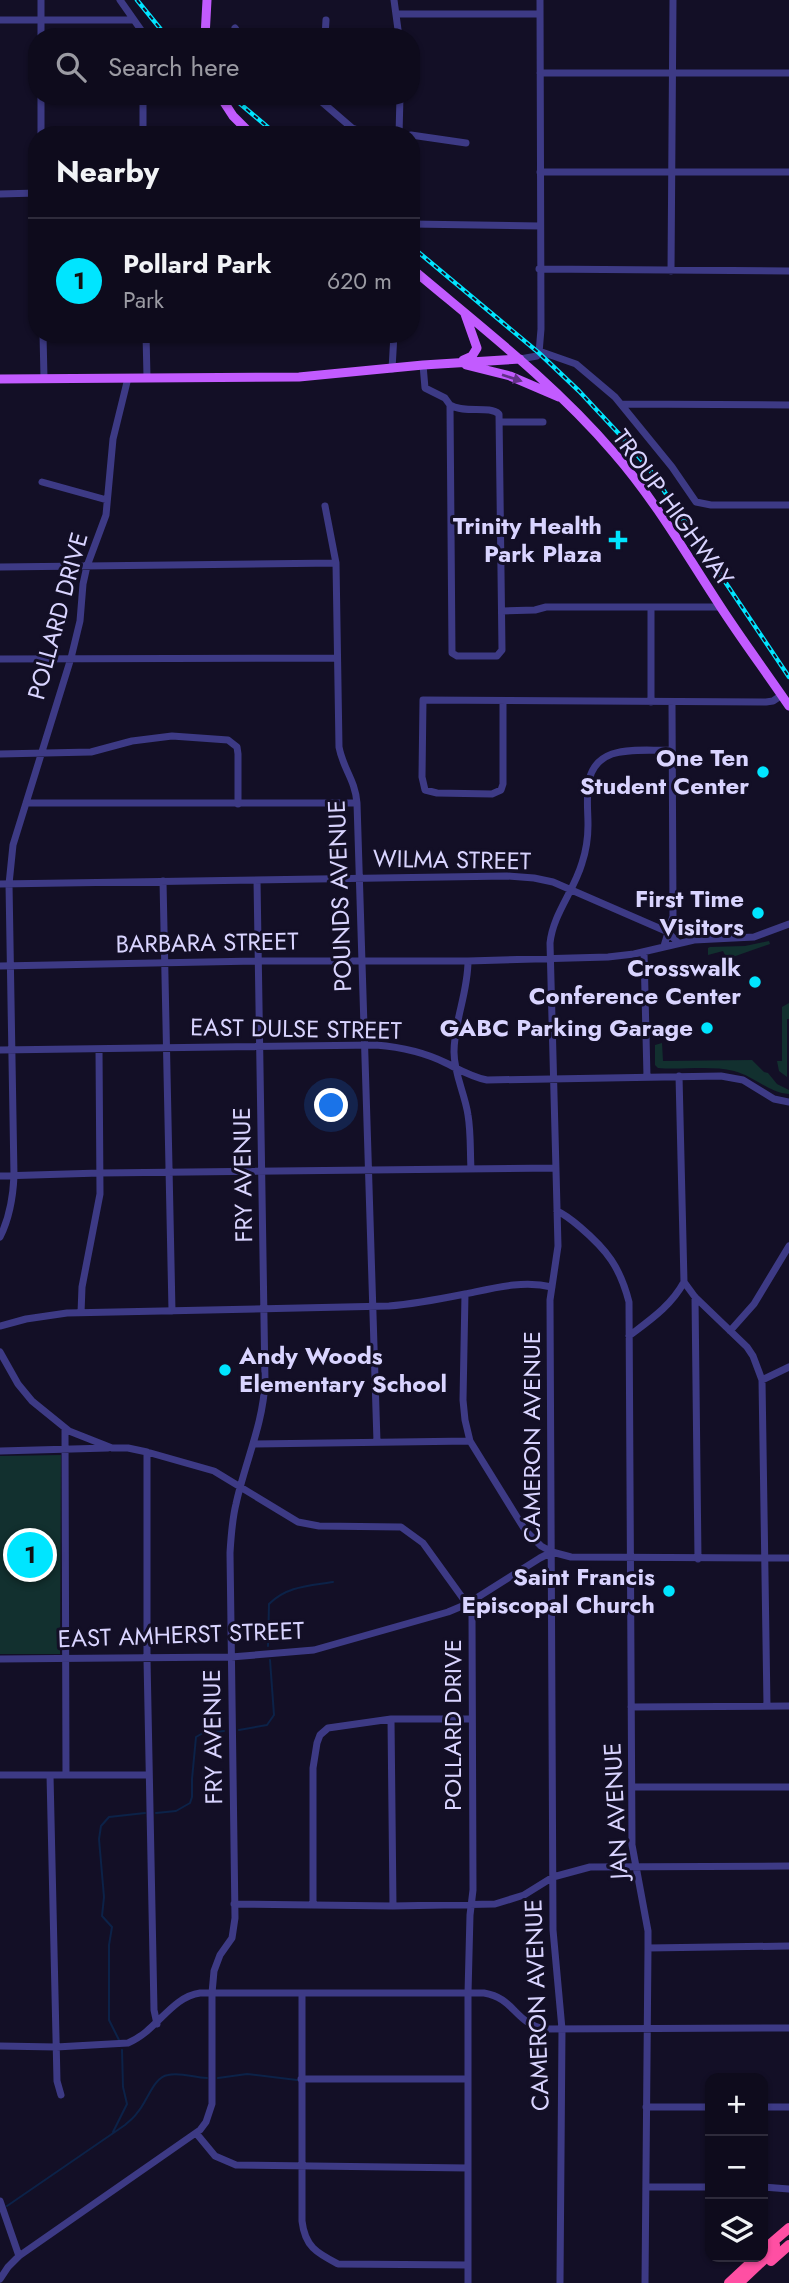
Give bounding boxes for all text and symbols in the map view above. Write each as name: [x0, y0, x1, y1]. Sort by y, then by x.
search box: [28, 28, 420, 105]
icon: search: [52, 48, 90, 86]
text: Search here: [108, 48, 240, 86]
text: Nearby: [56, 150, 159, 193]
text: Pollard Park: [123, 245, 271, 283]
text: 1: [73, 264, 85, 298]
text: 620 m: [327, 264, 392, 298]
text: Park: [123, 283, 164, 317]
one-way arrow: [502, 373, 523, 383]
street label: TROUP HIGHWAY: [604, 422, 743, 594]
place label: Trinity Health Park Plaza: [453, 508, 602, 571]
street label: POLLARD DRIVE: [18, 528, 97, 703]
marker: Trinity Health Park Plaza: [608, 530, 628, 550]
place label: One Ten Student Center: [580, 740, 749, 803]
marker: One Ten Student Center: [755, 764, 771, 780]
street label: POUNDS AVENUE: [319, 800, 360, 992]
street label: WILMA STREET: [373, 841, 531, 878]
place label: First Time Visitors: [635, 881, 744, 944]
marker: First Time Visitors: [750, 905, 766, 921]
street label: BARBARA STREET: [115, 923, 299, 962]
place label: Crosswalk Conference Center: [529, 950, 741, 1013]
marker: Crosswalk Conference Center: [747, 974, 763, 990]
street label: EAST DULSE STREET: [190, 1009, 402, 1048]
place label: GABC Parking Garage: [440, 1010, 693, 1045]
marker: GABC Parking Garage: [699, 1020, 715, 1036]
your location: [314, 1088, 348, 1122]
street label: FRY AVENUE: [224, 1107, 261, 1243]
street label: CAMERON AVENUE: [514, 1331, 549, 1543]
place label: Andy Woods Elementary School: [238, 1338, 447, 1401]
marker: Andy Woods Elementary School: [217, 1362, 233, 1378]
pin: 1: [7, 1529, 53, 1581]
place label: Saint Francis Episcopal Church: [461, 1559, 655, 1622]
marker: Saint Francis Episcopal Church: [661, 1583, 677, 1599]
street label: EAST AMHERST STREET: [57, 1613, 305, 1656]
street label: POLLARD DRIVE: [435, 1639, 470, 1811]
street label: FRY AVENUE: [194, 1669, 231, 1805]
street label: JAN AVENUE: [594, 1742, 637, 1883]
street label: CAMERON AVENUE: [515, 1898, 558, 2112]
map controls: [705, 2073, 768, 2262]
button: +: [705, 2073, 768, 2136]
button: −: [705, 2136, 768, 2199]
button: layers: [705, 2199, 768, 2262]

